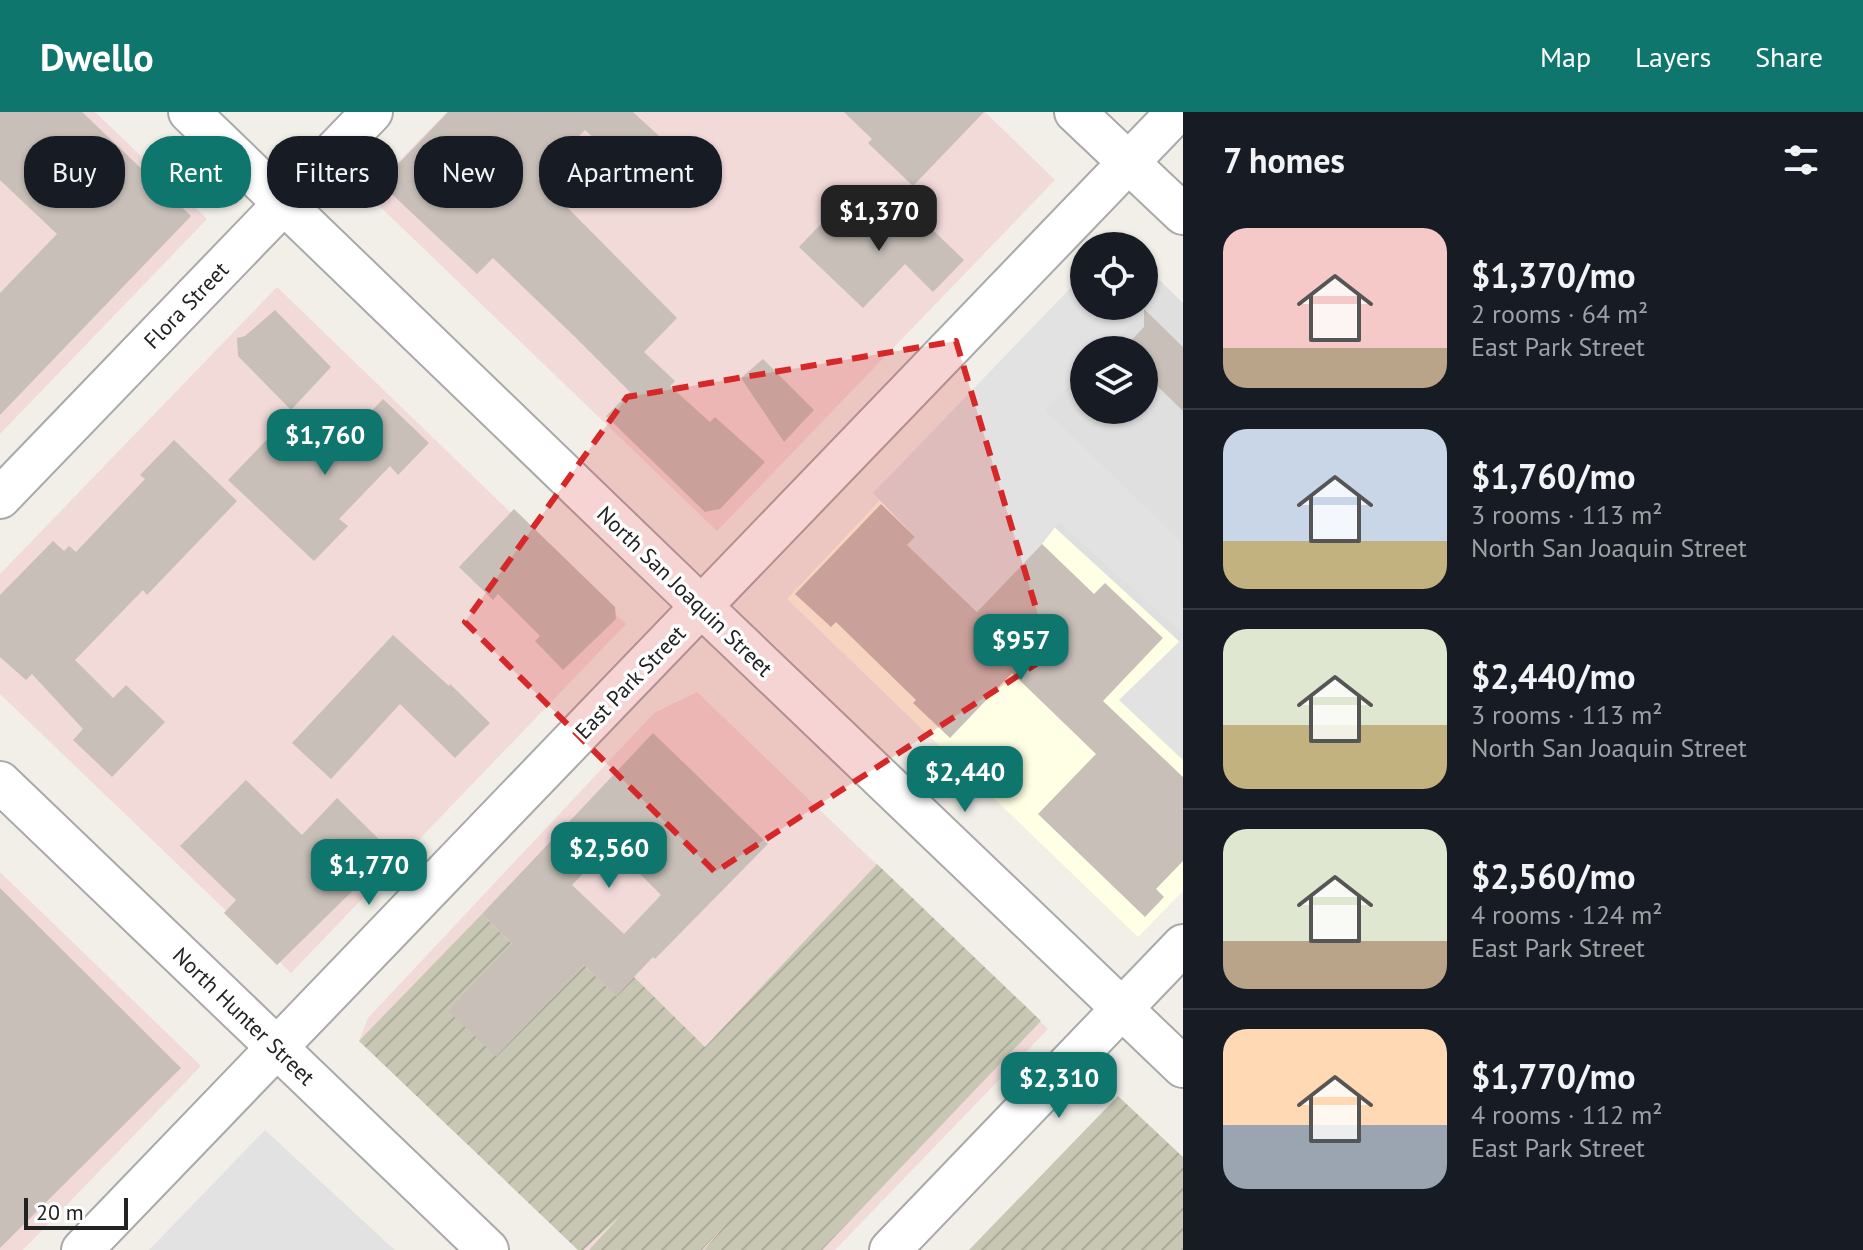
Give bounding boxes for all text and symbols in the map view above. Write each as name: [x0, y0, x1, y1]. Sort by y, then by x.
text: Dwello: [40, 32, 154, 81]
text: Map: [1540, 38, 1591, 75]
text: Layers: [1635, 38, 1711, 75]
text: Share: [1755, 38, 1823, 75]
chip: Buy: [24, 136, 125, 208]
chip: Rent: [141, 136, 251, 208]
chip: Filters: [267, 136, 398, 208]
chip: New: [414, 136, 523, 208]
chip: Apartment: [539, 136, 722, 208]
text: 7 homes: [1223, 138, 1345, 182]
icon: filters: [1779, 138, 1823, 182]
pin: $1,370: [814, 185, 944, 253]
text: $1,370: [839, 194, 919, 227]
map controls: [1070, 232, 1158, 424]
button: locate: [1070, 232, 1158, 320]
text: $1,370/mo: [1471, 253, 1635, 297]
street label: Flora Street: [138, 255, 235, 354]
icon: home: [1287, 260, 1383, 356]
text: 2 rooms · 64 m²: [1471, 297, 1648, 330]
text: East Park Street: [1471, 330, 1645, 363]
button: layers: [1070, 336, 1158, 424]
pin: $1,760: [260, 409, 390, 477]
text: $1,760: [285, 418, 365, 451]
text: $1,760/mo: [1471, 454, 1635, 498]
icon: home: [1287, 461, 1383, 557]
text: 3 rooms · 113 m²: [1471, 498, 1663, 531]
street label: North San Joaquin Street: [591, 500, 779, 683]
text: North San Joaquin Street: [1471, 531, 1747, 564]
pin: $957: [974, 614, 1068, 682]
street label: East Park Street: [569, 619, 692, 745]
text: $957: [992, 623, 1050, 656]
text: $2,440/mo: [1471, 654, 1635, 698]
icon: home: [1287, 661, 1383, 757]
text: 3 rooms · 113 m²: [1471, 698, 1663, 731]
text: North San Joaquin Street: [1471, 731, 1747, 764]
pin: $2,440: [900, 746, 1030, 814]
text: $2,440: [925, 755, 1005, 788]
pin: $2,560: [544, 822, 674, 890]
text: $2,560: [569, 831, 649, 864]
pin: $1,770: [304, 839, 434, 907]
text: $1,770: [329, 848, 409, 881]
text: $2,560/mo: [1471, 854, 1635, 898]
icon: home: [1287, 861, 1383, 957]
text: 4 rooms · 124 m²: [1471, 898, 1663, 931]
text: East Park Street: [1471, 931, 1645, 964]
street label: North Hunter Street: [167, 941, 321, 1091]
pin: $2,310: [994, 1052, 1124, 1120]
text: $1,770/mo: [1471, 1054, 1635, 1098]
text: $2,310: [1019, 1061, 1099, 1094]
icon: home: [1287, 1061, 1383, 1157]
text: 4 rooms · 112 m²: [1471, 1098, 1663, 1131]
text: East Park Street: [1471, 1131, 1645, 1164]
scale bar: [24, 1194, 128, 1230]
text: 20 m: [36, 1198, 84, 1226]

